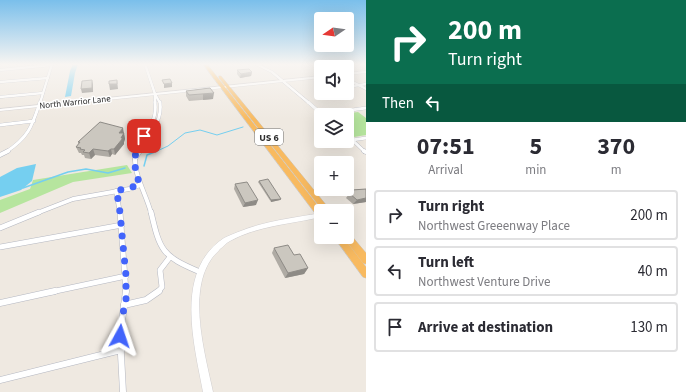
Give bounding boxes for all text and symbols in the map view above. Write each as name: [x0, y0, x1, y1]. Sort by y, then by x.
text: 200 m: [448, 10, 522, 50]
north arrow: [314, 12, 354, 52]
map controls: [314, 12, 354, 244]
icon: right: [382, 16, 434, 68]
text: Turn right: [448, 47, 522, 72]
button: sound: [314, 60, 354, 100]
street label: North Warrior Lane: [39, 92, 112, 113]
icon: left: [422, 92, 444, 114]
text: Then: [382, 93, 414, 114]
button: layers: [314, 108, 354, 148]
pin: [127, 119, 161, 153]
icon: arrive: [133, 125, 155, 147]
road number: US 6: [255, 129, 283, 145]
text: 07:51: [417, 129, 475, 164]
text: 5: [530, 129, 542, 164]
text: 370: [597, 129, 635, 164]
button: +: [314, 156, 354, 196]
text: Arrival: [428, 161, 463, 179]
text: min: [525, 161, 546, 179]
text: m: [611, 161, 622, 179]
text: Turn right: [418, 196, 484, 217]
button: −: [314, 204, 354, 244]
icon: right: [384, 204, 406, 226]
text: 200 m: [630, 205, 668, 226]
text: Northwest Greeenway Place: [418, 217, 570, 235]
text: Turn left: [418, 252, 474, 273]
icon: left: [384, 260, 406, 282]
text: 40 m: [638, 261, 668, 282]
text: Northwest Venture Drive: [418, 273, 551, 291]
position arrow: [99, 315, 141, 357]
icon: arrive: [384, 316, 406, 338]
text: Arrive at destination: [418, 317, 553, 338]
text: 130 m: [630, 317, 668, 338]

